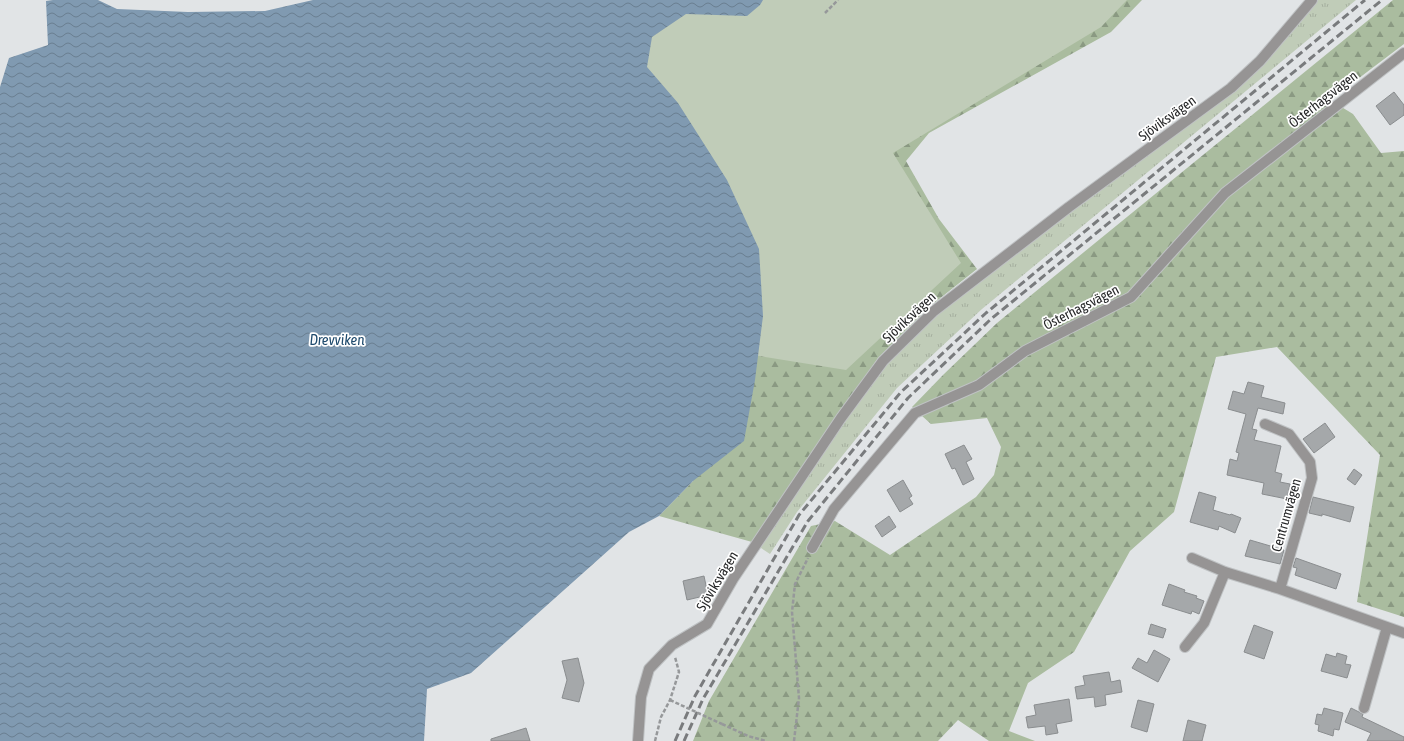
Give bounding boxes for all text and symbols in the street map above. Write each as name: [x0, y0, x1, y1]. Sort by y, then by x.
street label: Österhagsvägen: [1285, 67, 1361, 131]
street label: Sjöviksvägen: [1135, 92, 1199, 144]
street label: Österhagsvägen: [1040, 281, 1122, 333]
street label: Sjöviksvägen: [879, 288, 939, 346]
water label: Drevviken: [309, 331, 365, 348]
street label: Centrumvägen: [1268, 477, 1304, 553]
street label: Sjöviksvägen: [693, 548, 741, 614]

